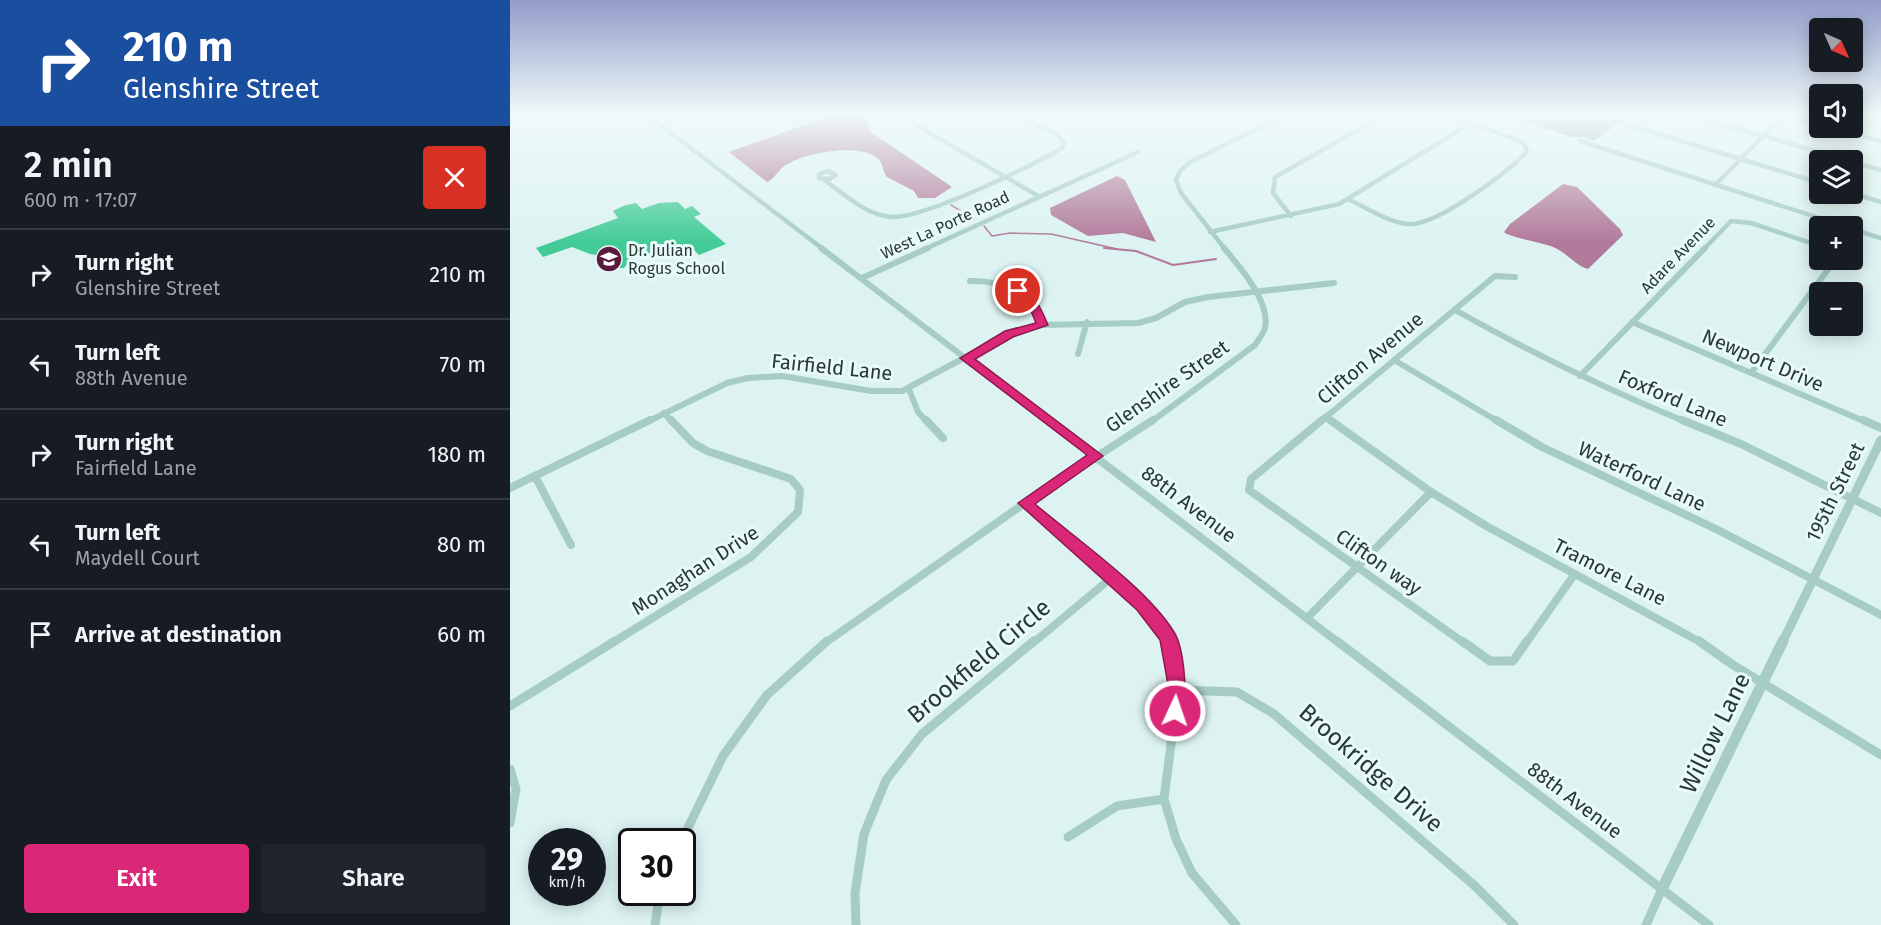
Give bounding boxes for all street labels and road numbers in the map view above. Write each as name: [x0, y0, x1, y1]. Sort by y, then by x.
street label: West La Porte Road: [878, 187, 1012, 263]
street label: Adare Avenue: [1637, 213, 1719, 297]
street label: Clifton Avenue: [1312, 307, 1428, 409]
street label: Newport Drive: [1699, 324, 1827, 396]
street label: Glenshire Street: [1101, 334, 1234, 437]
street label: Fairfield Lane: [770, 349, 894, 385]
street label: Foxford Lane: [1615, 364, 1731, 432]
street label: Waterford Lane: [1574, 436, 1710, 516]
street label: 195th Street: [1801, 438, 1870, 546]
street label: 88th Avenue: [1137, 461, 1241, 547]
street label: Monaghan Drive: [627, 520, 763, 620]
street label: Clifton way: [1331, 524, 1427, 600]
street label: Tramore Lane: [1550, 533, 1670, 611]
street label: Brookfield Circle: [902, 593, 1056, 729]
street label: Willow Lane: [1674, 668, 1756, 798]
street label: Brookridge Drive: [1293, 698, 1449, 838]
street label: 88th Avenue: [1523, 757, 1627, 843]

